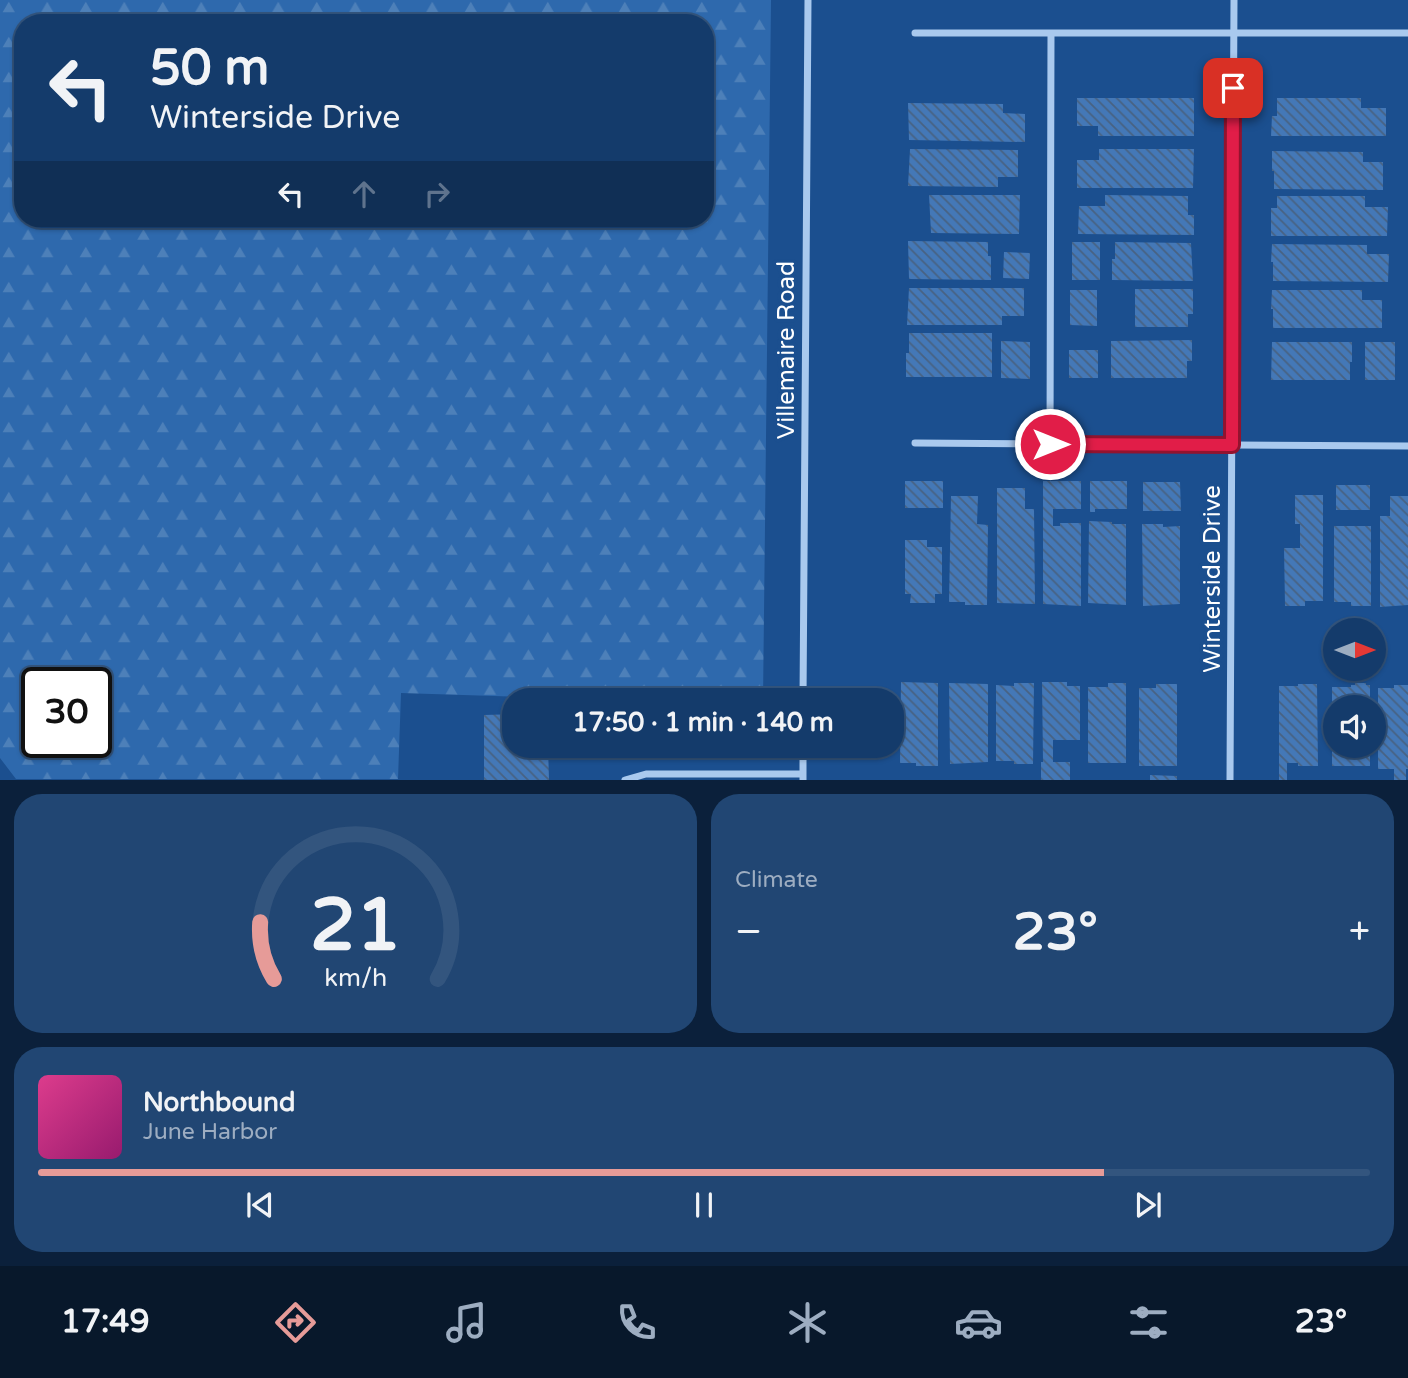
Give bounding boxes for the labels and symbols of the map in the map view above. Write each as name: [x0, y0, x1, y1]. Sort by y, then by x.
pin: [1203, 58, 1263, 118]
street label: Villemaire Road: [772, 261, 801, 439]
position arrow: [1013, 407, 1087, 481]
street label: Winterside Drive: [1198, 485, 1227, 673]
north arrow: [1323, 618, 1386, 681]
speed limit sign: 30: [21, 667, 112, 758]

